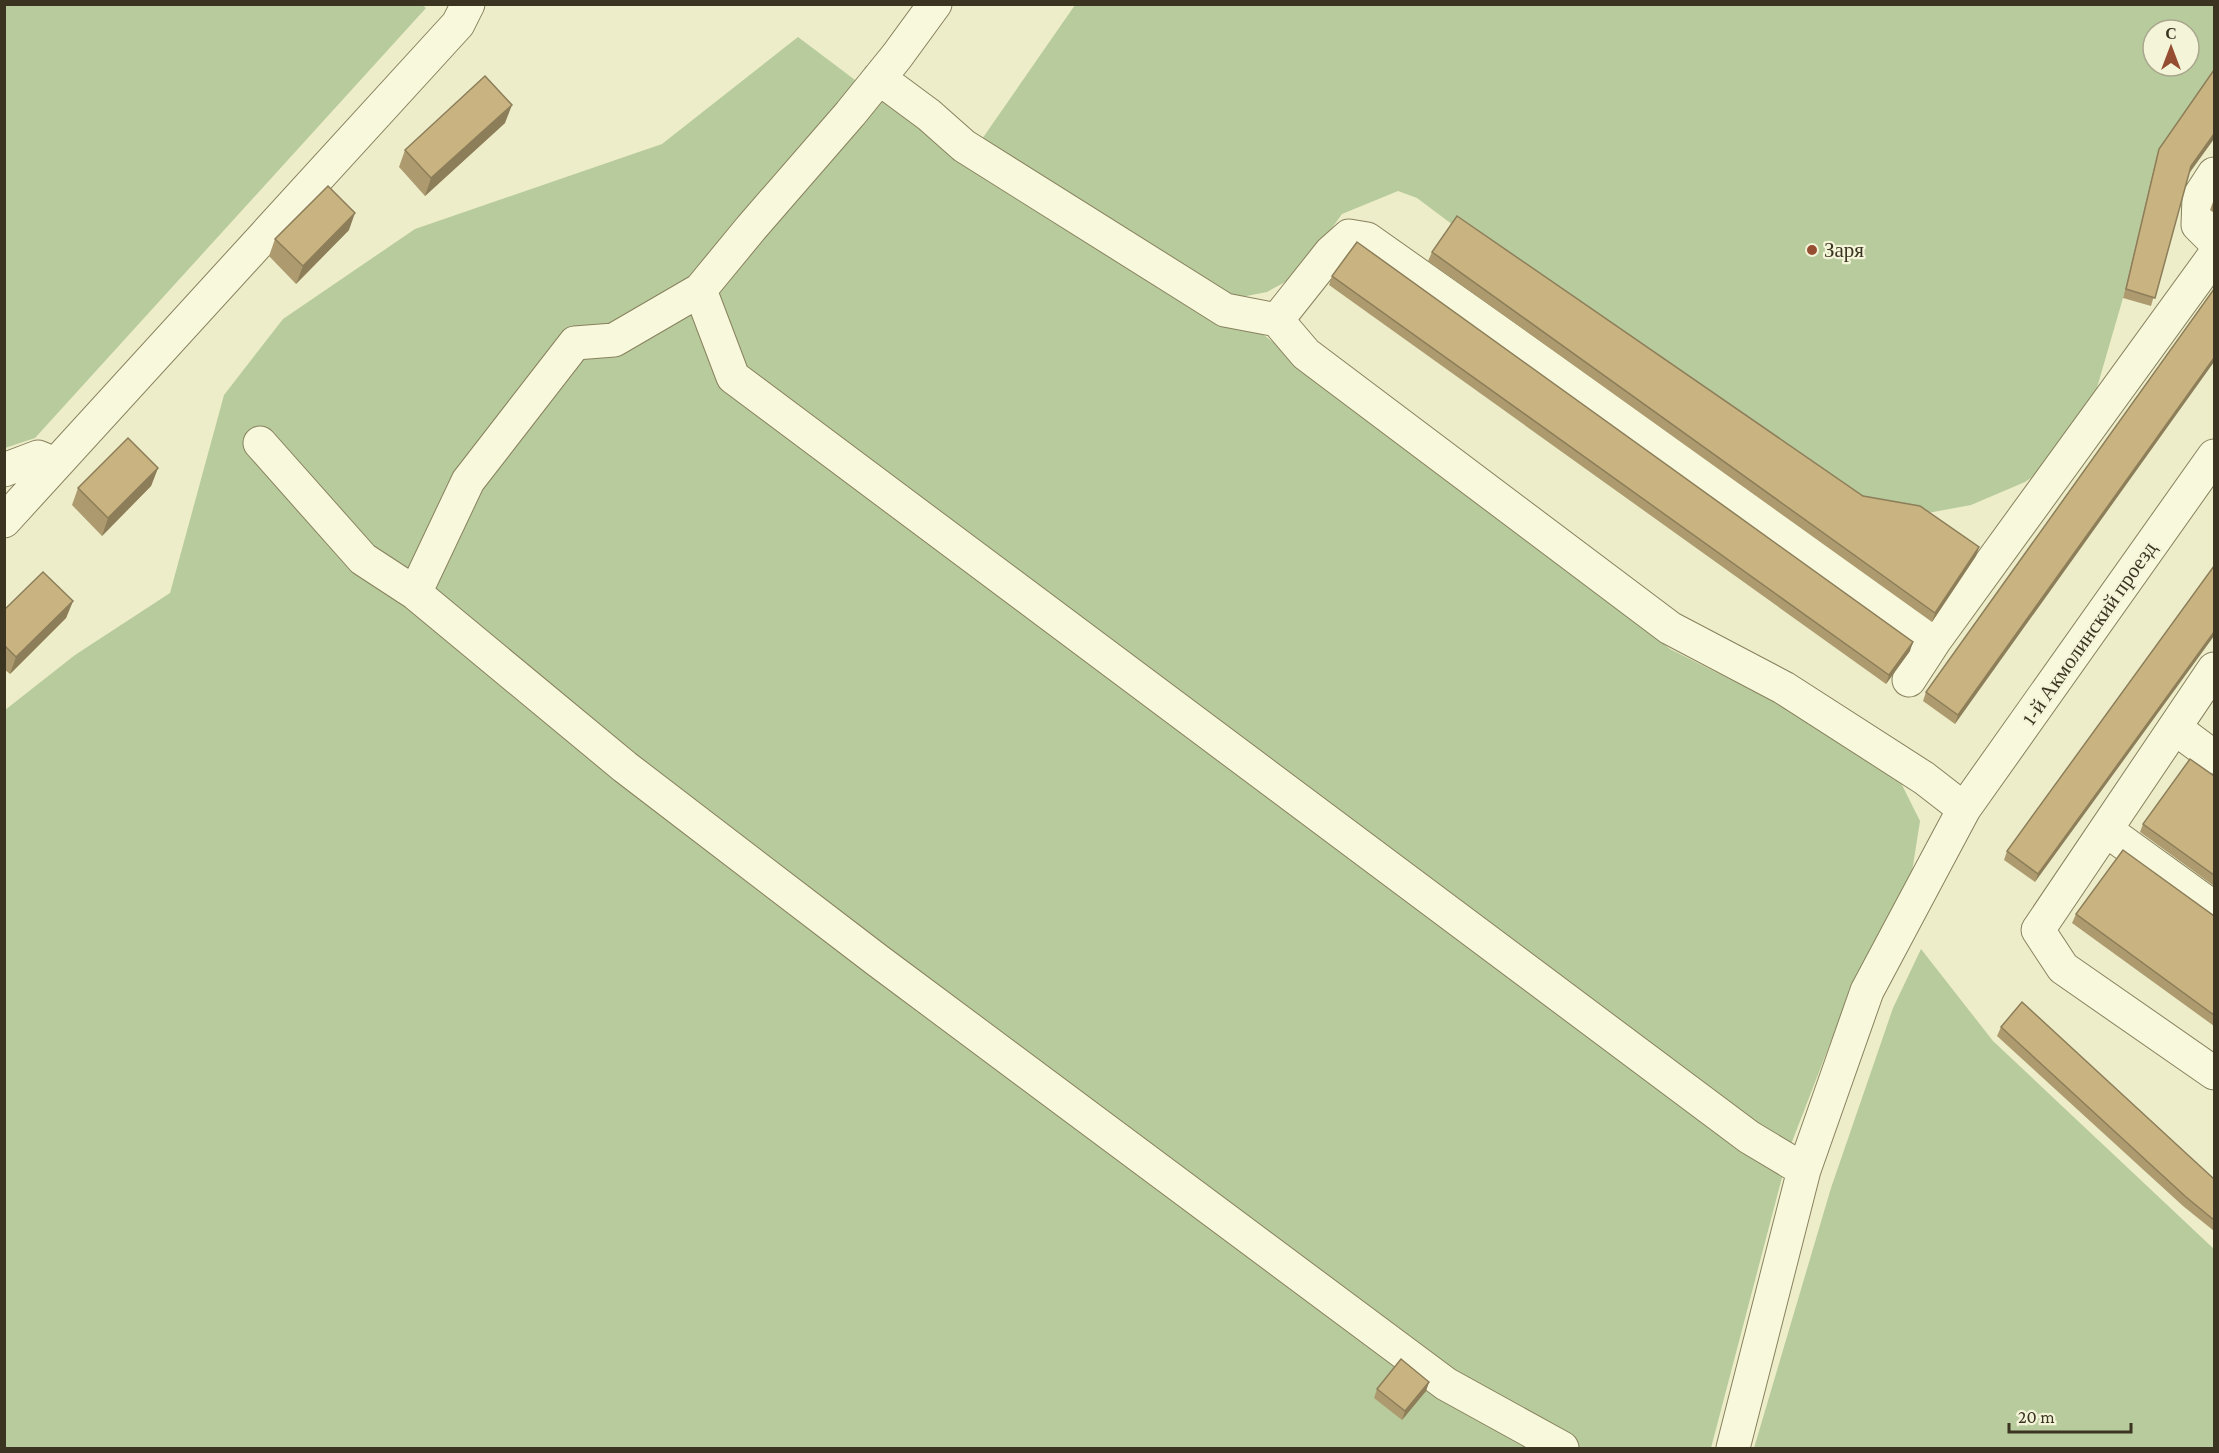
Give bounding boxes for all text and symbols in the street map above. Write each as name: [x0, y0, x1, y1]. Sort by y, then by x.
north arrow: [2141, 18, 2201, 78]
text: С: [2165, 25, 2177, 42]
place label: Заря: [1824, 238, 1864, 262]
marker: Заря: [1805, 243, 1819, 257]
street label: 1-й Акмолинский проезд: [2017, 536, 2162, 729]
scale bar: [2009, 1396, 2130, 1434]
text: 20 m: [2018, 1407, 2055, 1427]

